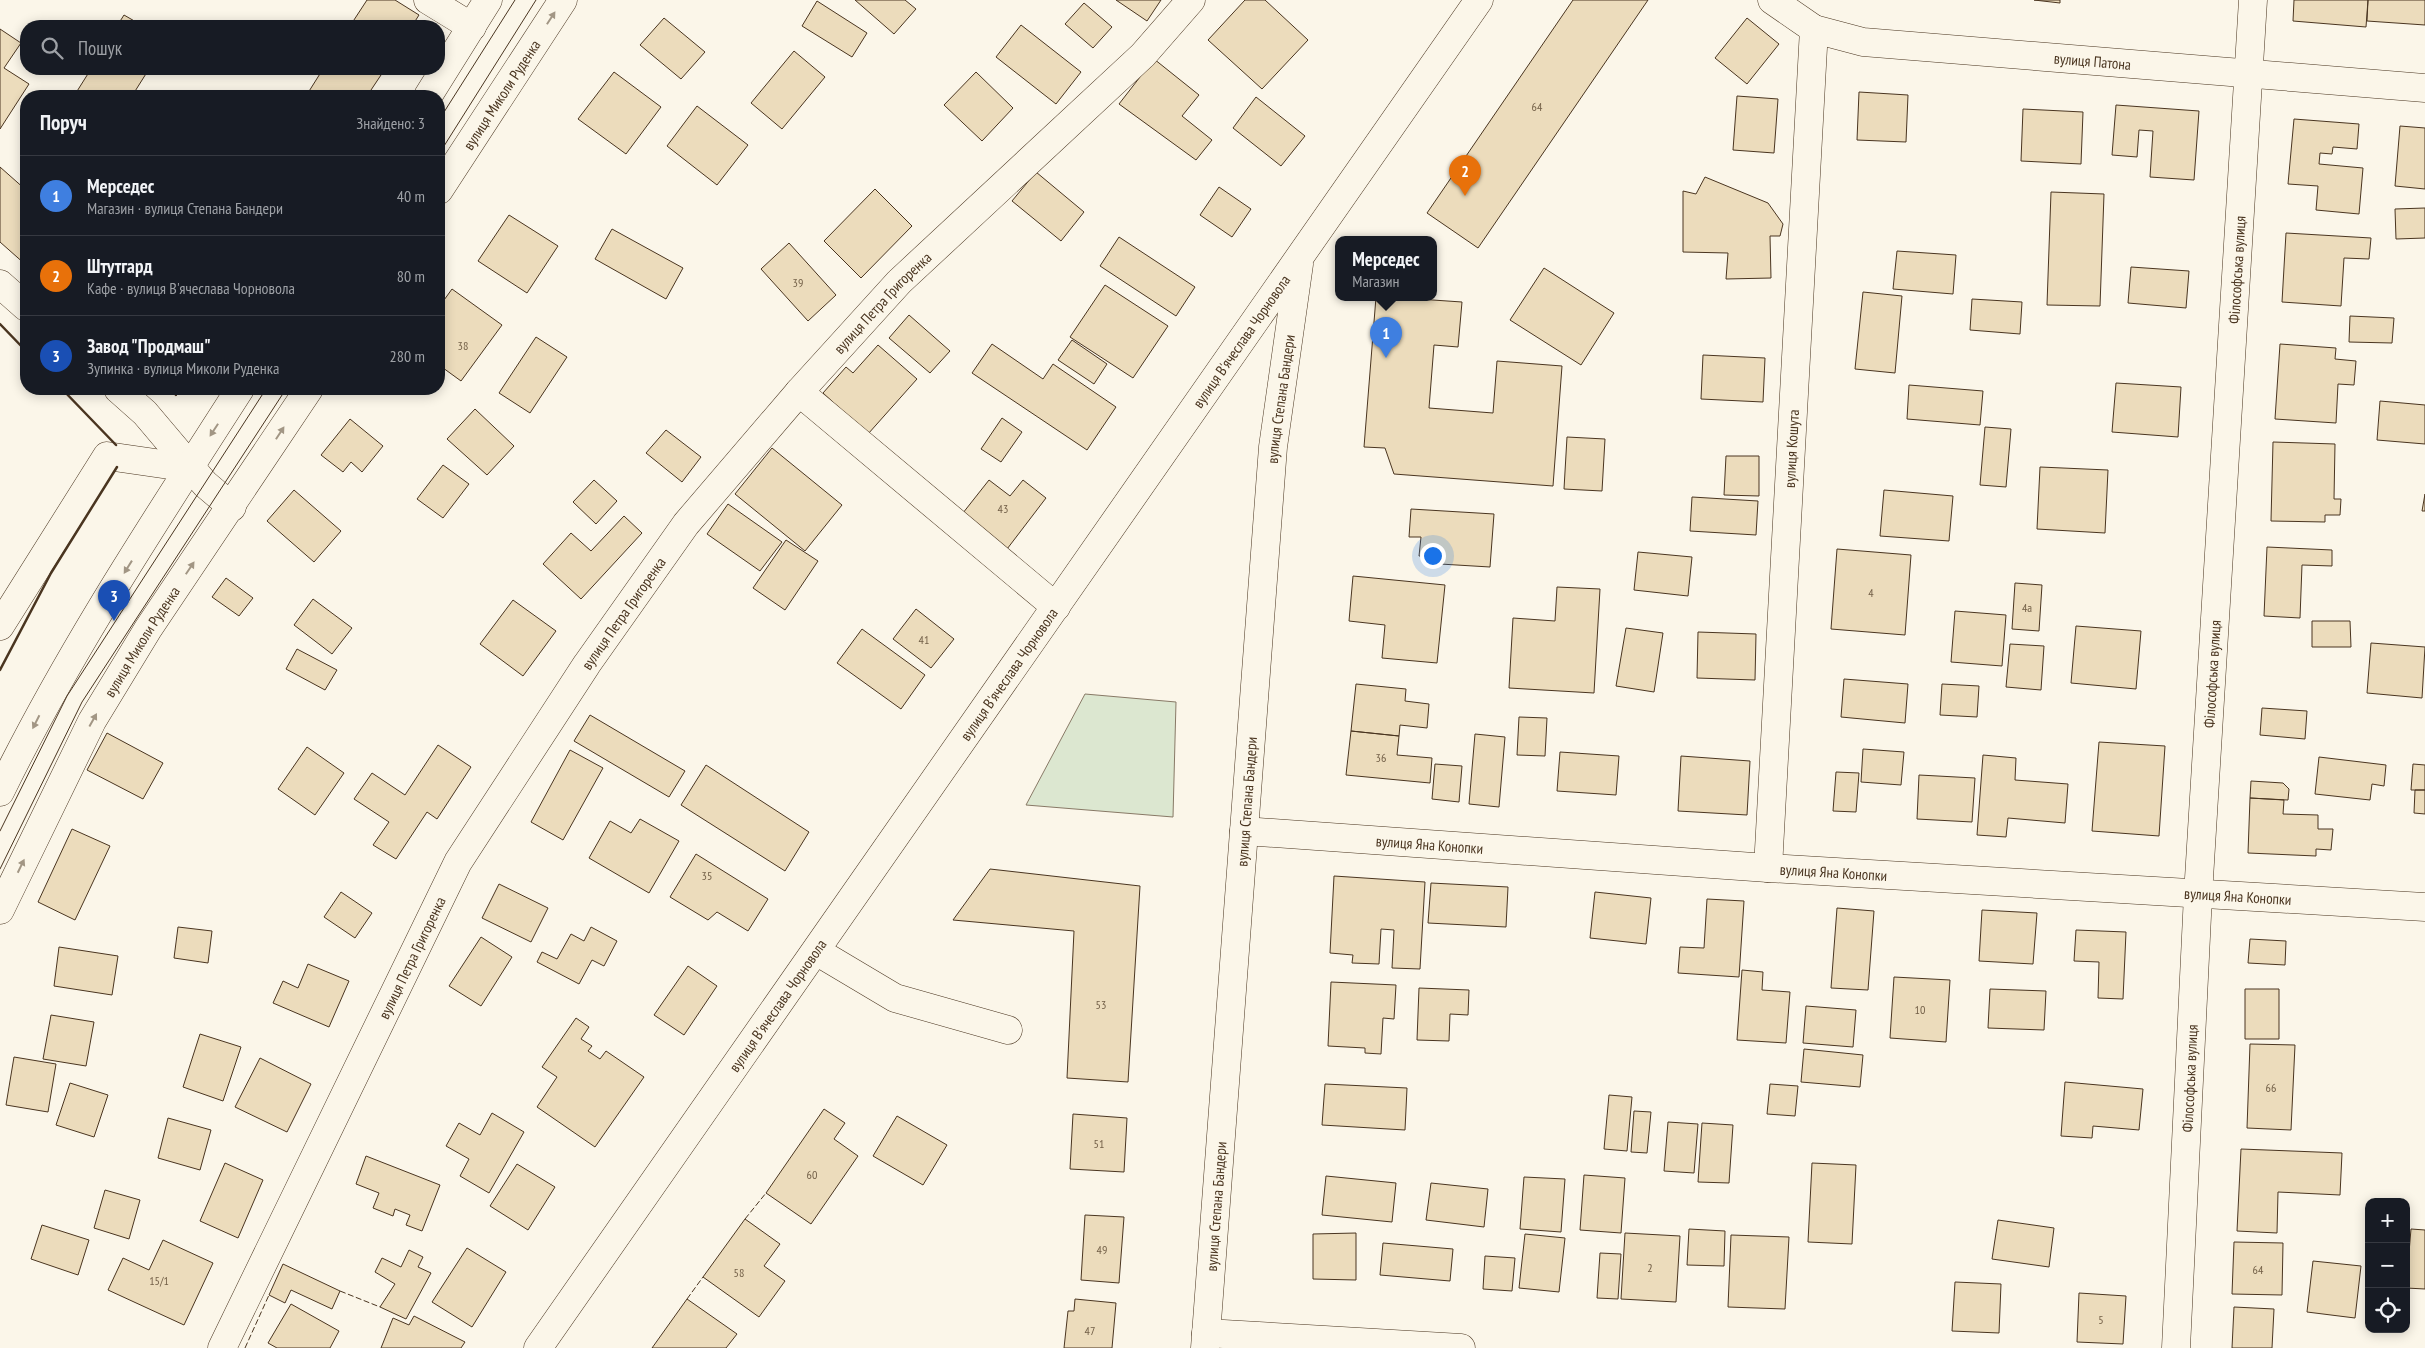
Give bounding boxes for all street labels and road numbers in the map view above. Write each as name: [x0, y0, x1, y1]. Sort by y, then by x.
street label: вулиця Миколи Руденка: [459, 36, 544, 153]
street label: вулиця Патона: [2053, 48, 2132, 73]
street label: Філософська вулиця: [2224, 215, 2249, 324]
street label: вулиця Петра Григоренка: [829, 248, 935, 357]
street label: вулиця В'ячеслава Чорновола: [1188, 271, 1294, 411]
street label: вулиця Степана Бандери: [1262, 333, 1298, 464]
street label: вулиця Кошута: [1779, 409, 1803, 488]
street label: вулиця Петра Григоренка: [577, 553, 669, 673]
street label: вулиця Миколи Руденка: [100, 582, 184, 700]
street label: вулиця В'ячеслава Чорновола: [956, 604, 1061, 744]
street label: Філософська вулиця: [2199, 619, 2224, 728]
street label: вулиця Степана Бандери: [1232, 736, 1261, 867]
street label: вулиця Яна Конопки: [1375, 831, 1484, 857]
street label: вулиця Яна Конопки: [1779, 859, 1888, 885]
street label: вулиця Яна Конопки: [2184, 883, 2292, 909]
street label: вулиця Петра Григоренка: [374, 893, 449, 1022]
street label: вулиця В'ячеслава Чорновола: [724, 935, 830, 1075]
street label: Філософська вулиця: [2177, 1024, 2201, 1133]
street label: вулиця Степана Бандери: [1201, 1141, 1230, 1272]

